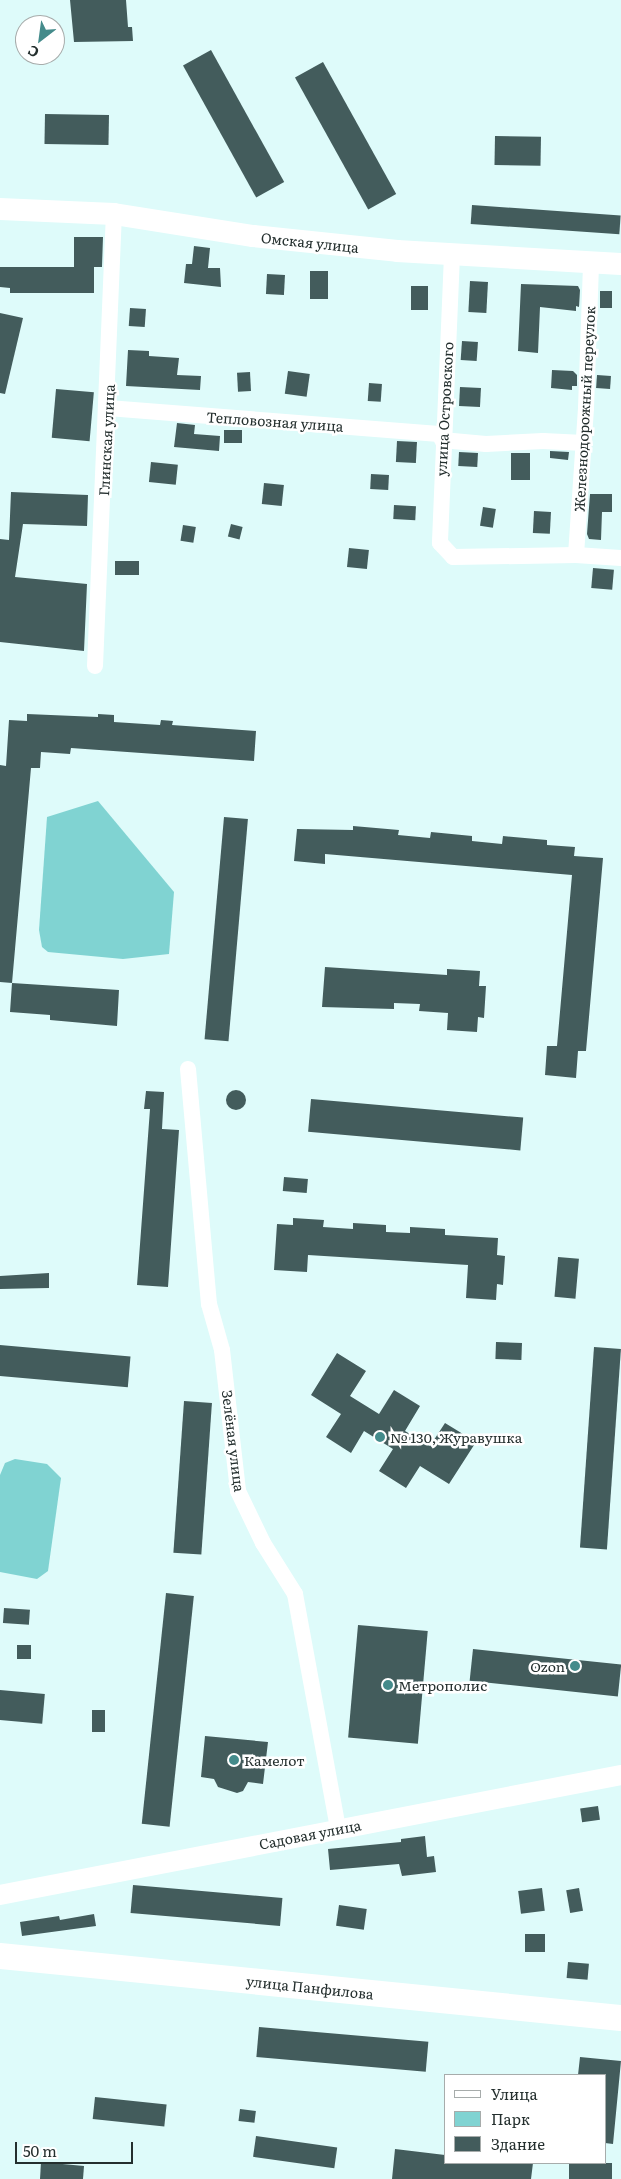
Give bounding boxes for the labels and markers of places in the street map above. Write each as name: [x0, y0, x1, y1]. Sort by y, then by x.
place label: № 130, Журавушка: [390, 1429, 522, 1445]
marker: № 130, Журавушка: [374, 1431, 386, 1443]
place label: Ozon: [530, 1658, 565, 1674]
marker: Ozon: [569, 1660, 581, 1672]
place label: Метрополис: [398, 1677, 487, 1693]
marker: Метрополис: [382, 1679, 394, 1691]
place label: Камелот: [244, 1752, 305, 1768]
marker: Камелот: [228, 1754, 240, 1766]

